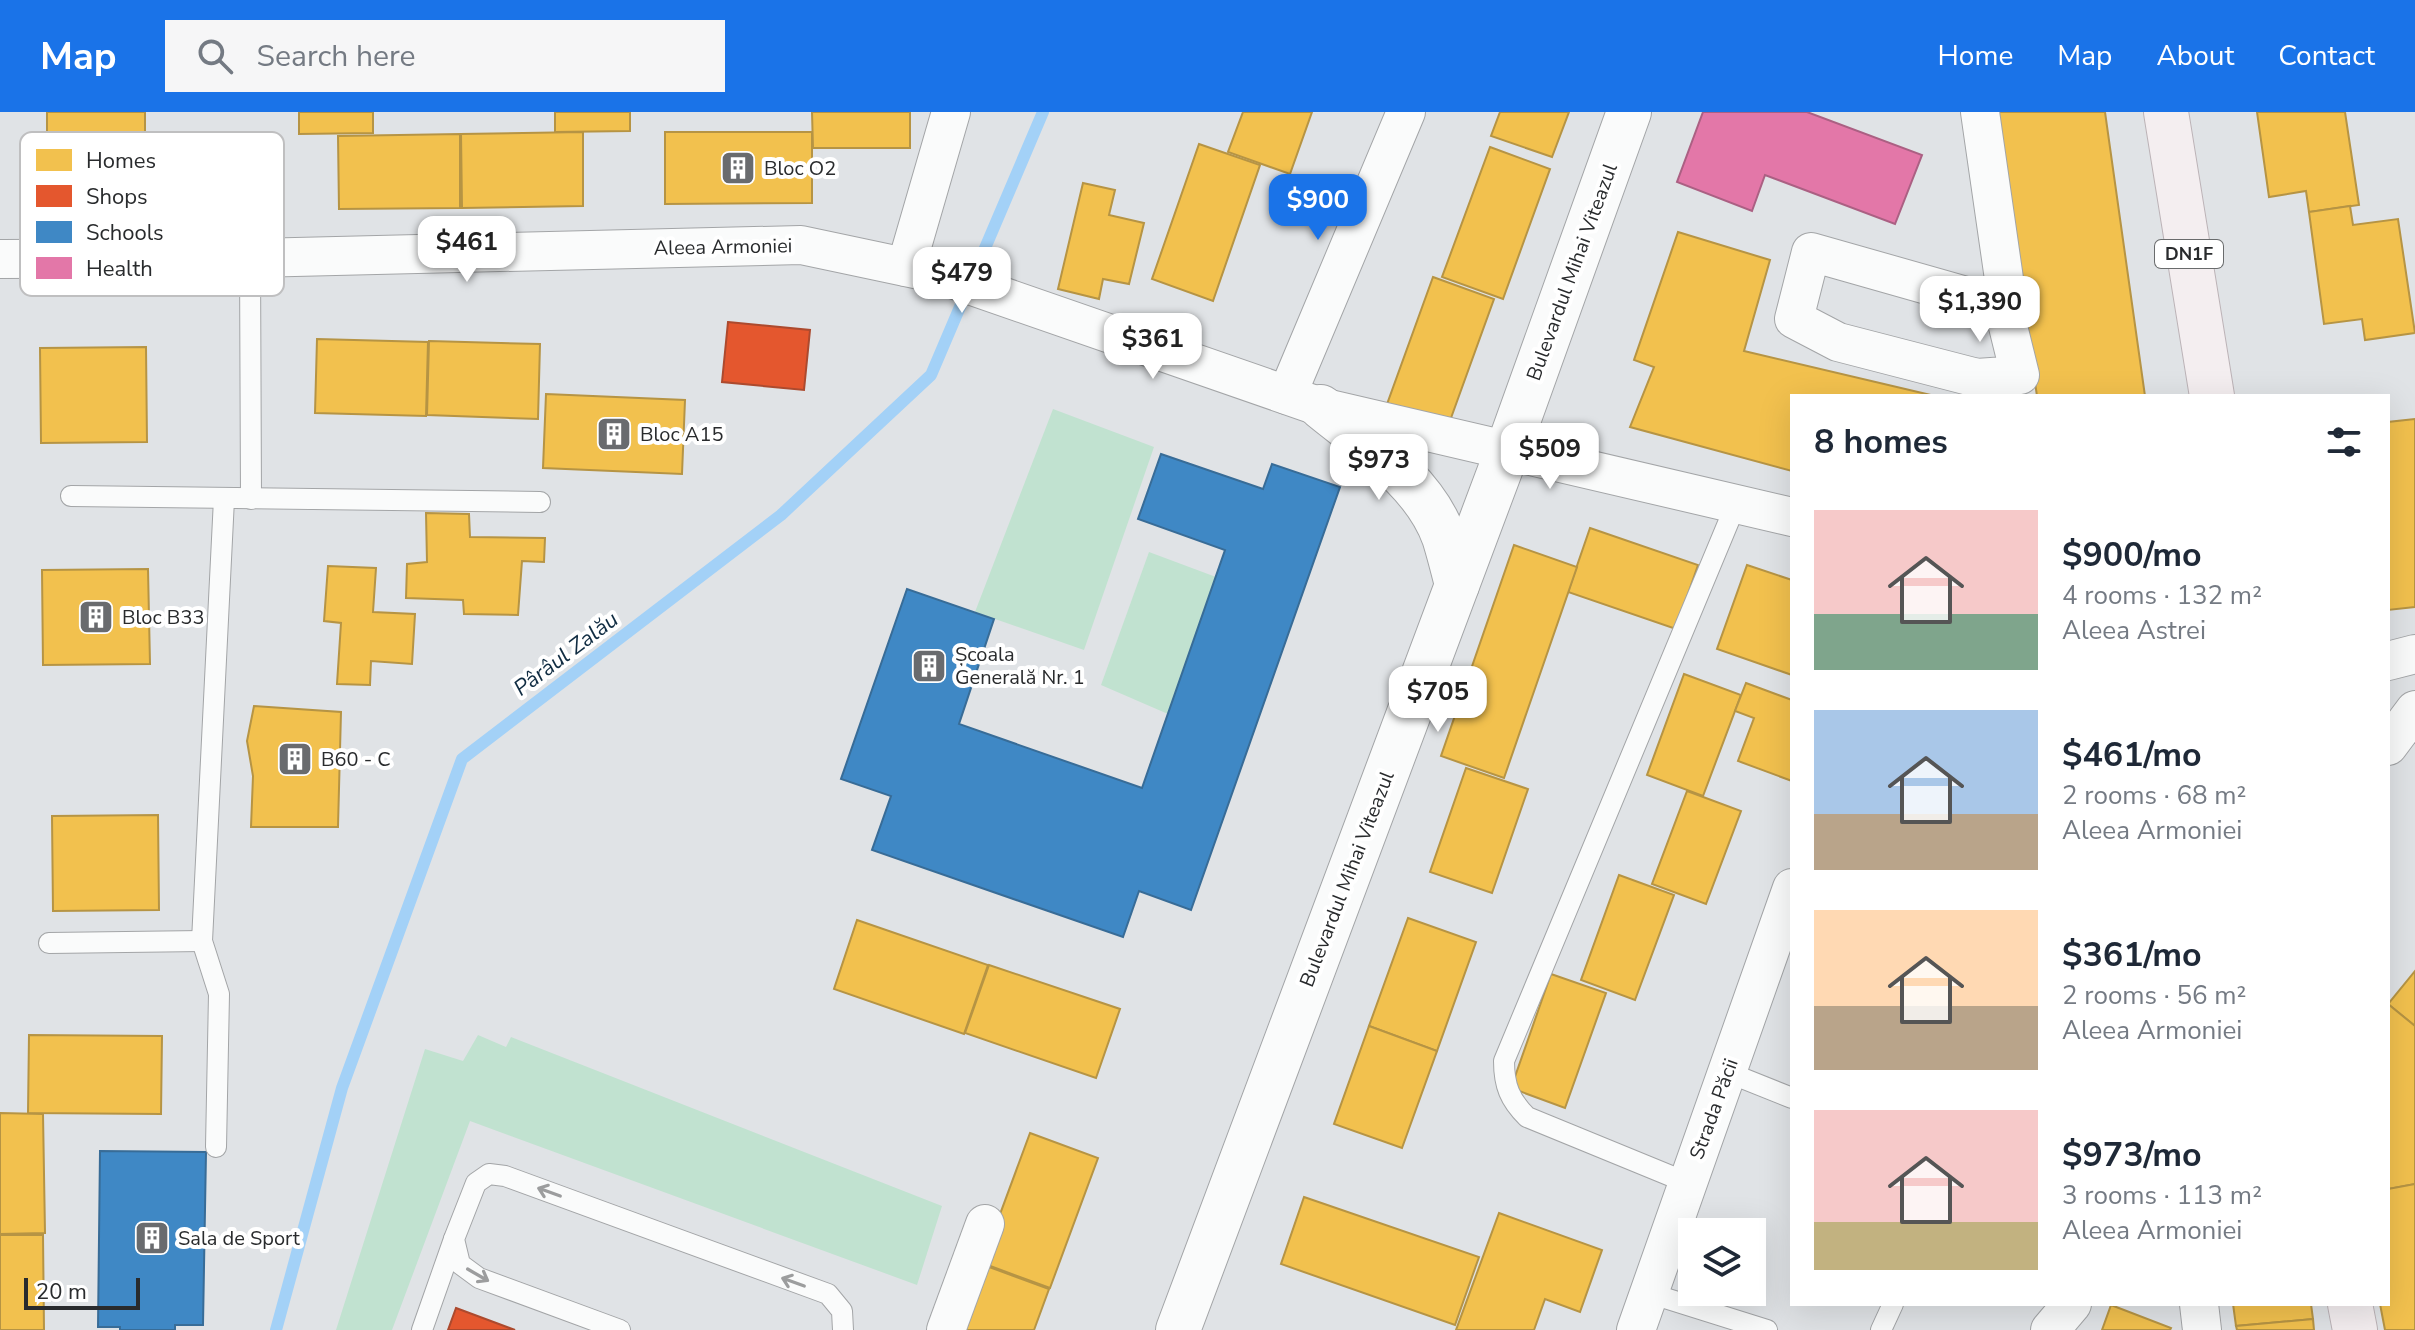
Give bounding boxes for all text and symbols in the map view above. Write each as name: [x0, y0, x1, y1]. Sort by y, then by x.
search box: [165, 20, 725, 92]
text: Map: [40, 31, 117, 82]
icon: search: [193, 34, 237, 78]
text: Search here: [257, 36, 416, 77]
text: Home: [1938, 37, 2013, 75]
text: Map: [2057, 37, 2112, 75]
text: About: [2156, 37, 2234, 75]
text: Contact: [2278, 37, 2375, 75]
legend: [20, 132, 284, 296]
text: Homes: [86, 146, 156, 176]
building icon: Bloc O2: [719, 149, 757, 187]
place label: Bloc O2: [764, 155, 836, 182]
street label: Bulevardul Mihai Viteazul: [1520, 160, 1624, 384]
pin: $900: [1271, 174, 1365, 242]
text: Shops: [86, 182, 148, 212]
text: $900: [1287, 182, 1349, 217]
pin: $461: [420, 216, 514, 284]
text: Schools: [86, 218, 164, 248]
text: $461: [436, 224, 498, 259]
street label: Aleea Armoniei: [653, 232, 793, 262]
road number: DN1F: [2155, 240, 2223, 268]
pin: $479: [915, 247, 1009, 315]
text: Health: [86, 254, 153, 284]
text: $479: [931, 255, 993, 290]
pin: $1,390: [1915, 276, 2045, 344]
text: $1,390: [1938, 284, 2022, 319]
pin: $361: [1106, 313, 1200, 381]
text: $361: [1122, 321, 1184, 356]
building icon: Bloc A15: [595, 415, 633, 453]
text: 8 homes: [1814, 419, 1948, 465]
icon: filters: [2322, 420, 2366, 464]
place label: Bloc A15: [640, 421, 723, 448]
pin: $509: [1503, 423, 1597, 491]
text: $509: [1519, 431, 1581, 466]
pin: $973: [1332, 434, 1426, 502]
text: $973: [1348, 442, 1410, 477]
text: $900/mo: [2062, 532, 2202, 578]
icon: home: [1878, 542, 1974, 638]
text: 4 rooms · 132 m²: [2062, 578, 2262, 613]
building icon: Bloc B33: [77, 598, 115, 636]
place label: Bloc B33: [122, 604, 204, 631]
water label: Pârâul Zalău: [507, 605, 625, 703]
text: Aleea Astrei: [2062, 613, 2206, 648]
place label: Școala Generală Nr. 1: [955, 641, 1085, 691]
building icon: Școala Generală Nr. 1: [910, 647, 948, 685]
pin: $705: [1391, 666, 1485, 734]
text: $705: [1407, 674, 1469, 709]
text: $461/mo: [2062, 732, 2202, 778]
building icon: B60 - C: [276, 740, 314, 778]
icon: home: [1878, 742, 1974, 838]
place label: B60 - C: [321, 746, 391, 773]
street label: Bulevardul Mihai Viteazul: [1293, 767, 1401, 991]
text: 2 rooms · 68 m²: [2062, 778, 2246, 813]
text: Aleea Armoniei: [2062, 813, 2242, 848]
text: $361/mo: [2062, 932, 2202, 978]
icon: home: [1878, 942, 1974, 1038]
text: 2 rooms · 56 m²: [2062, 978, 2246, 1013]
text: Aleea Armoniei: [2062, 1013, 2242, 1048]
street label: Strada Păcii: [1683, 1055, 1745, 1163]
text: $973/mo: [2062, 1132, 2202, 1178]
icon: home: [1878, 1142, 1974, 1238]
text: 3 rooms · 113 m²: [2062, 1178, 2262, 1213]
one-way arrow: [537, 1184, 562, 1198]
text: Aleea Armoniei: [2062, 1213, 2242, 1248]
map controls: [1678, 1218, 1766, 1306]
button: layers: [1678, 1218, 1766, 1306]
building icon: Sala de Sport: [133, 1219, 171, 1257]
place label: Sala de Sport: [178, 1225, 301, 1252]
one-way arrow: [466, 1267, 489, 1283]
one-way arrow: [781, 1273, 806, 1288]
scale bar: [24, 1274, 140, 1310]
text: 20 m: [36, 1277, 87, 1307]

